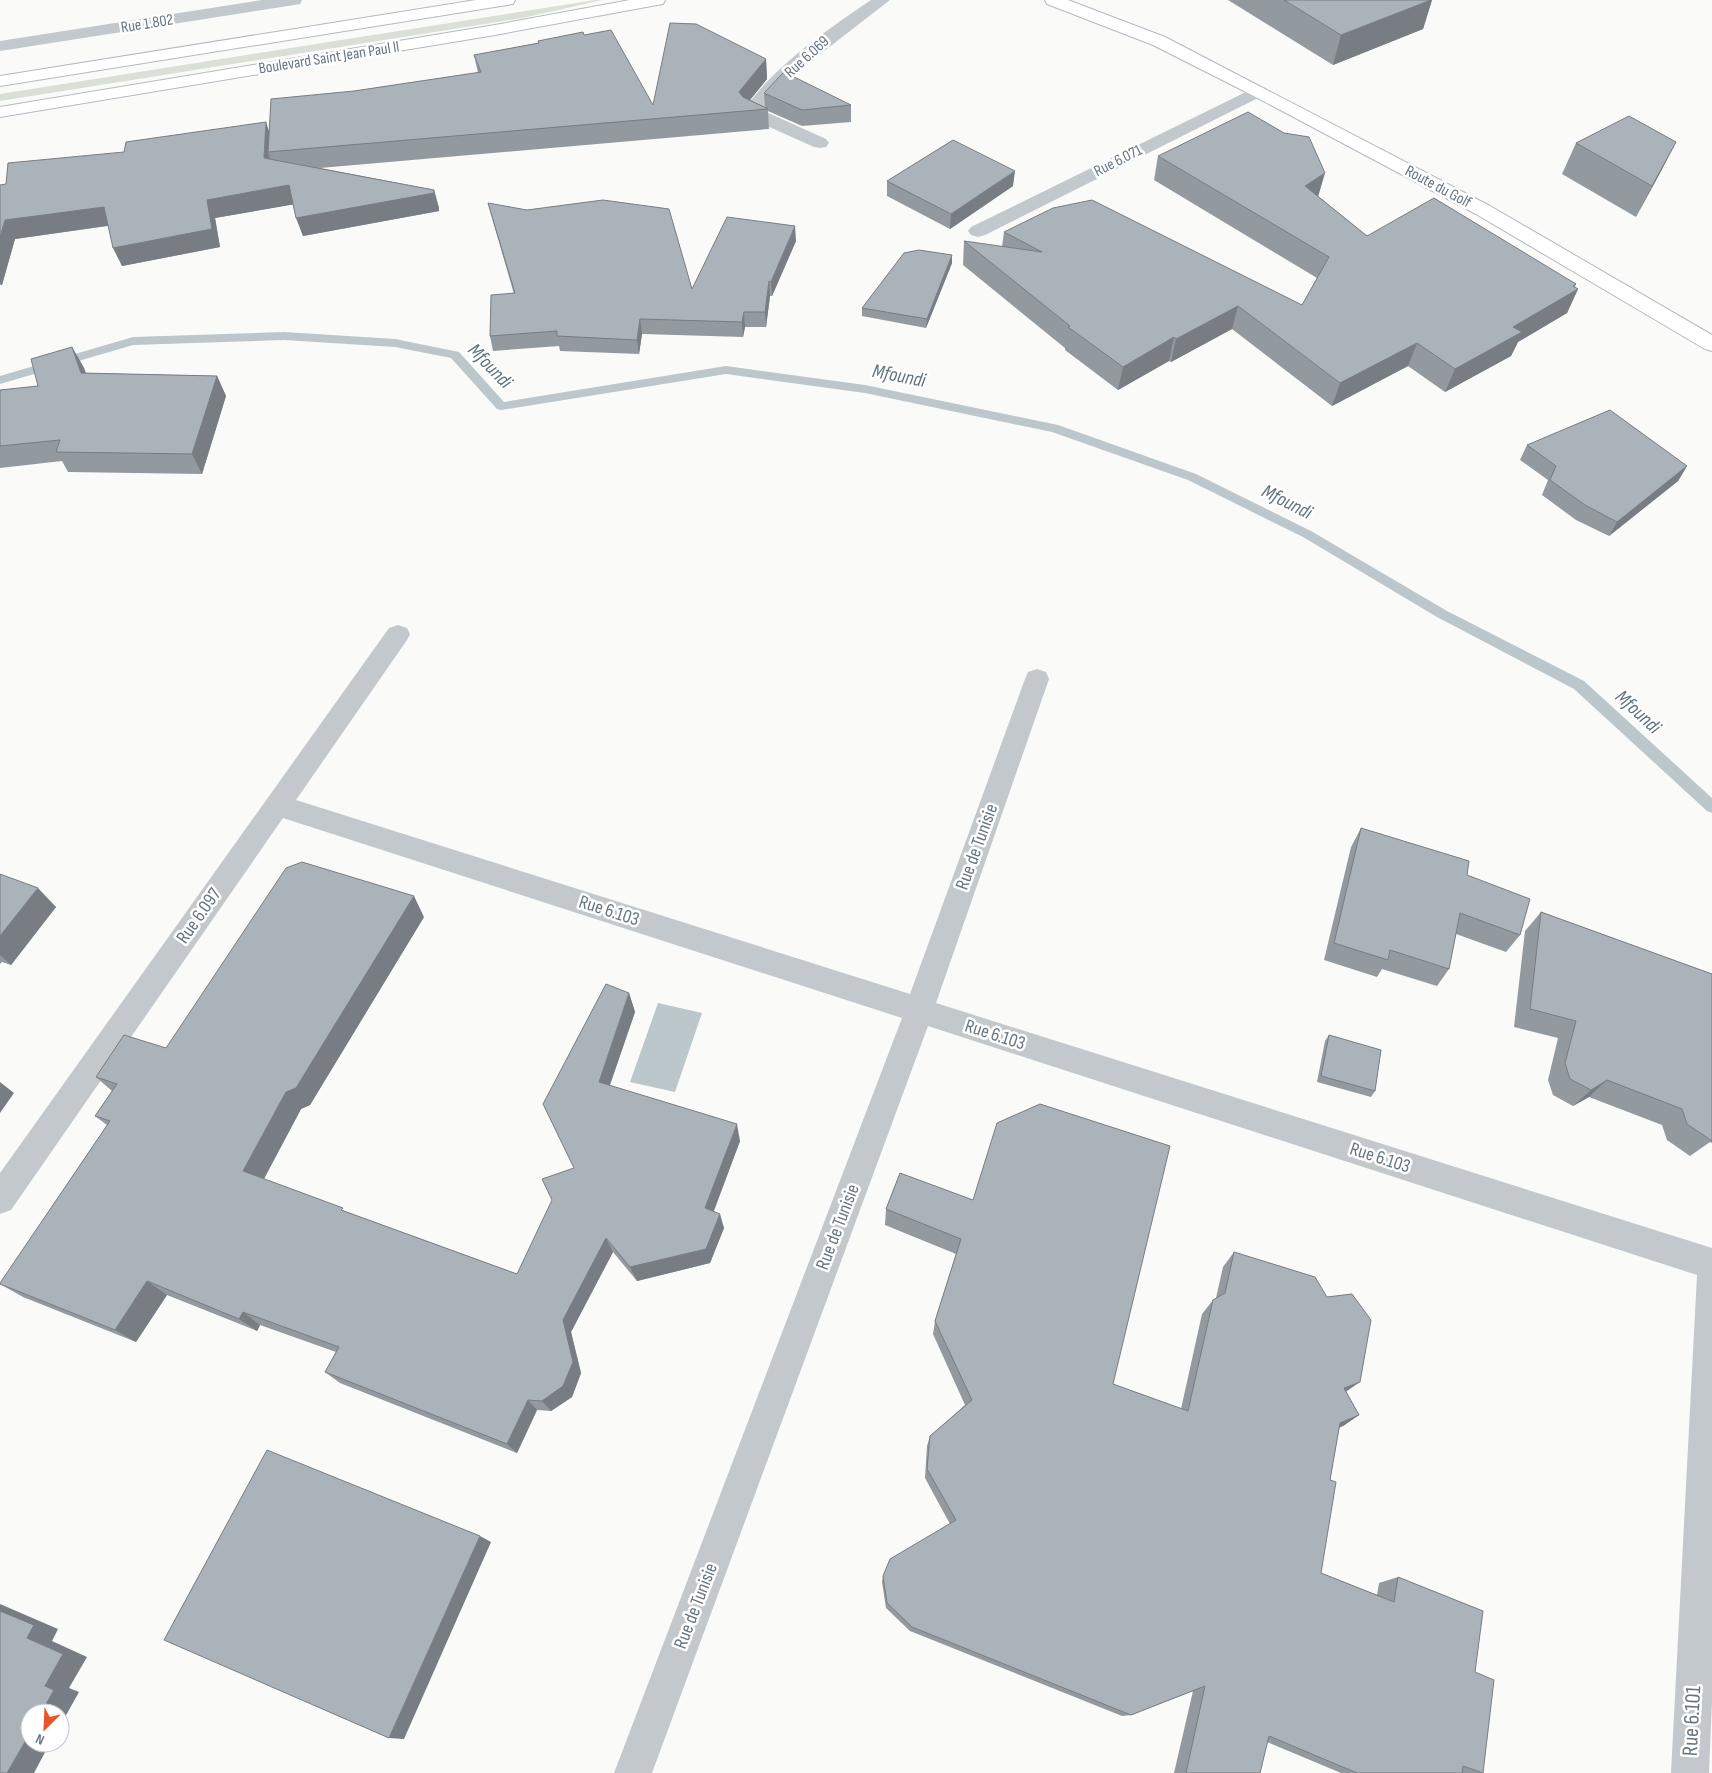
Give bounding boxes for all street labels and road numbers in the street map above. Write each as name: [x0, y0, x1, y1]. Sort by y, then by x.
street label: Rue 1.802: [119, 10, 175, 38]
street label: Rue 6.069: [781, 32, 833, 82]
street label: Boulevard Saint Jean Paul II: [257, 37, 401, 79]
street label: Rue 6.071: [1091, 141, 1146, 181]
street label: Route du Golf: [1402, 162, 1475, 213]
street label: Rue de Tunisie: [951, 801, 1003, 893]
street label: Rue 6.097: [172, 883, 227, 948]
street label: Rue 6.103: [576, 890, 642, 932]
street label: Rue 6.103: [962, 1014, 1028, 1056]
street label: Rue 6.103: [1347, 1137, 1413, 1179]
street label: Rue de Tunisie: [811, 1181, 865, 1273]
street label: Rue de Tunisie: [669, 1560, 723, 1652]
street label: Rue 6.101: [1677, 1685, 1707, 1757]

